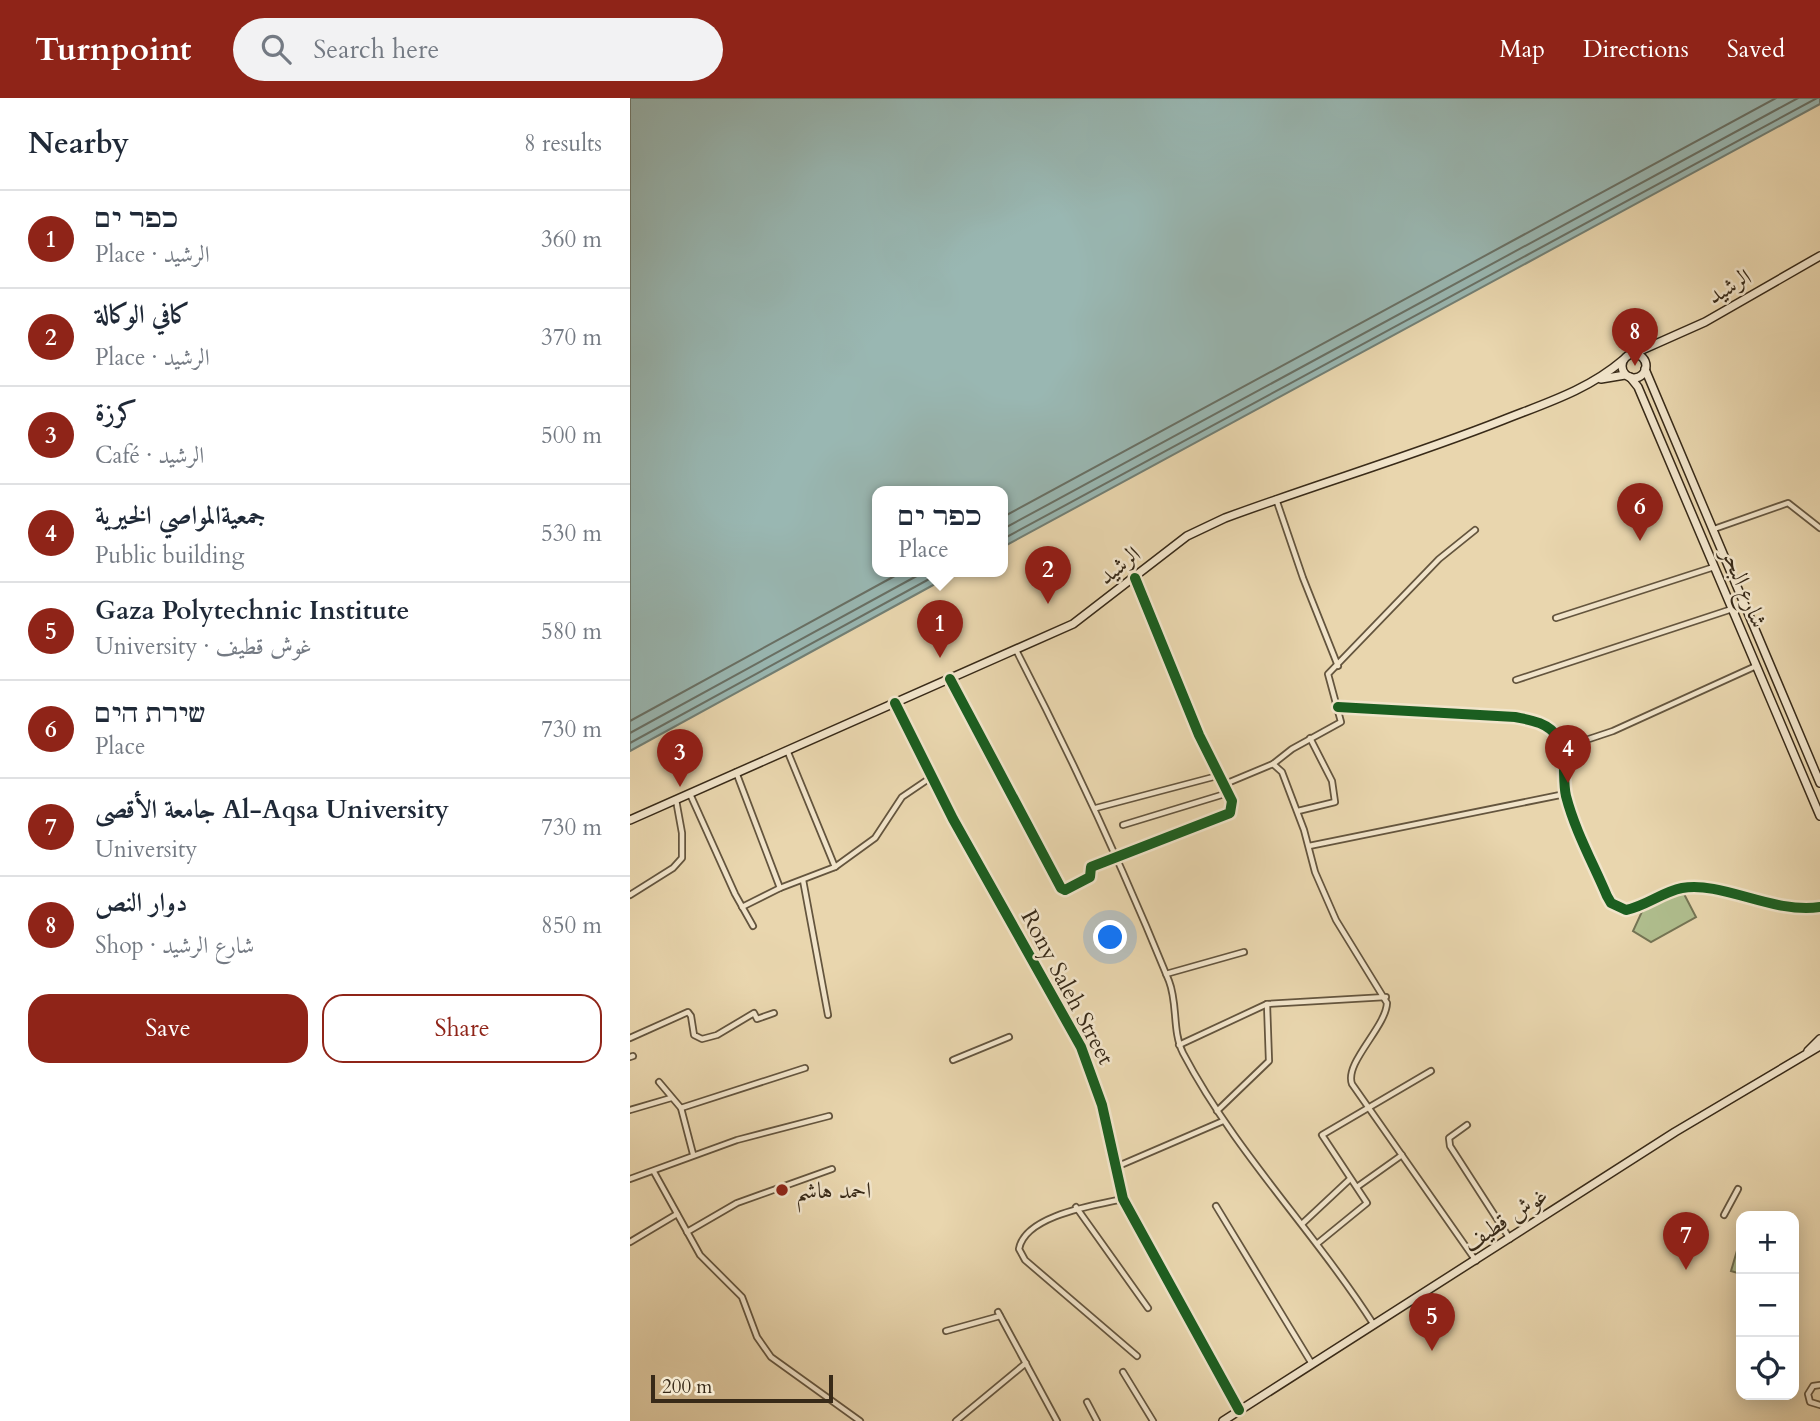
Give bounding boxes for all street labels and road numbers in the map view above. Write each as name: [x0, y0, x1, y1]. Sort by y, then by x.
street label: الرشيد: [1702, 261, 1757, 311]
street label: الرشيد: [1092, 539, 1147, 592]
street label: شارع البحر: [1710, 542, 1774, 634]
street label: Rony Saleh Street: [1014, 904, 1122, 1070]
street label: غوش قطيف: [1457, 1180, 1554, 1259]

